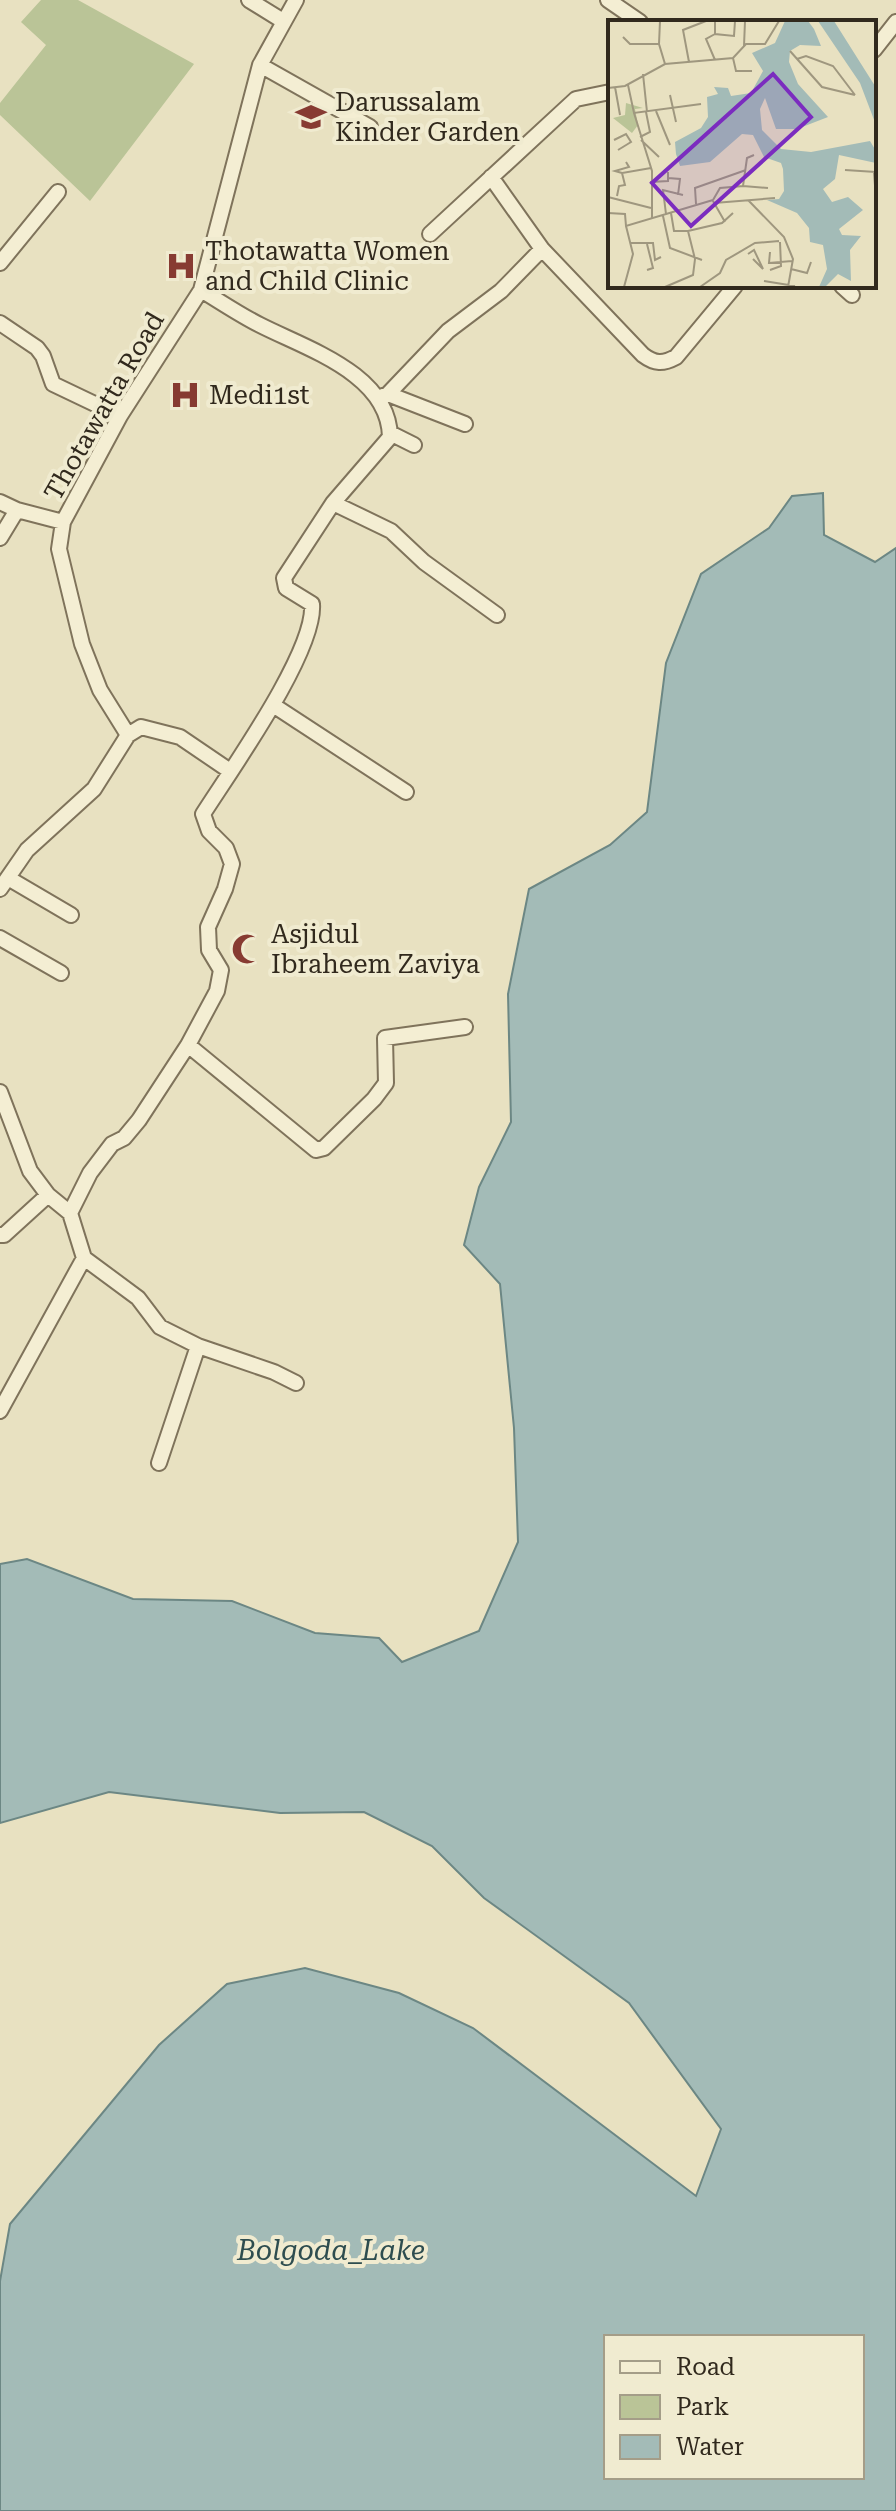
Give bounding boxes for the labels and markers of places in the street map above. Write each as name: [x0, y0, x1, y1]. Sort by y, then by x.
place label: Darussalam Kinder Garden: [335, 87, 520, 147]
school or university icon: Darussalam Kinder Garden: [294, 100, 328, 134]
place label: Thotawatta Women and Child Clinic: [205, 236, 450, 296]
hospital icon: Thotawatta Women and Child Clinic: [164, 249, 198, 283]
hospital icon: Medi1st: [168, 378, 202, 412]
place label: Medi1st: [209, 380, 310, 410]
place label: Asjidul Ibraheem Zaviya: [271, 919, 480, 979]
mosque icon: Asjidul Ibraheem Zaviya: [230, 932, 264, 966]

